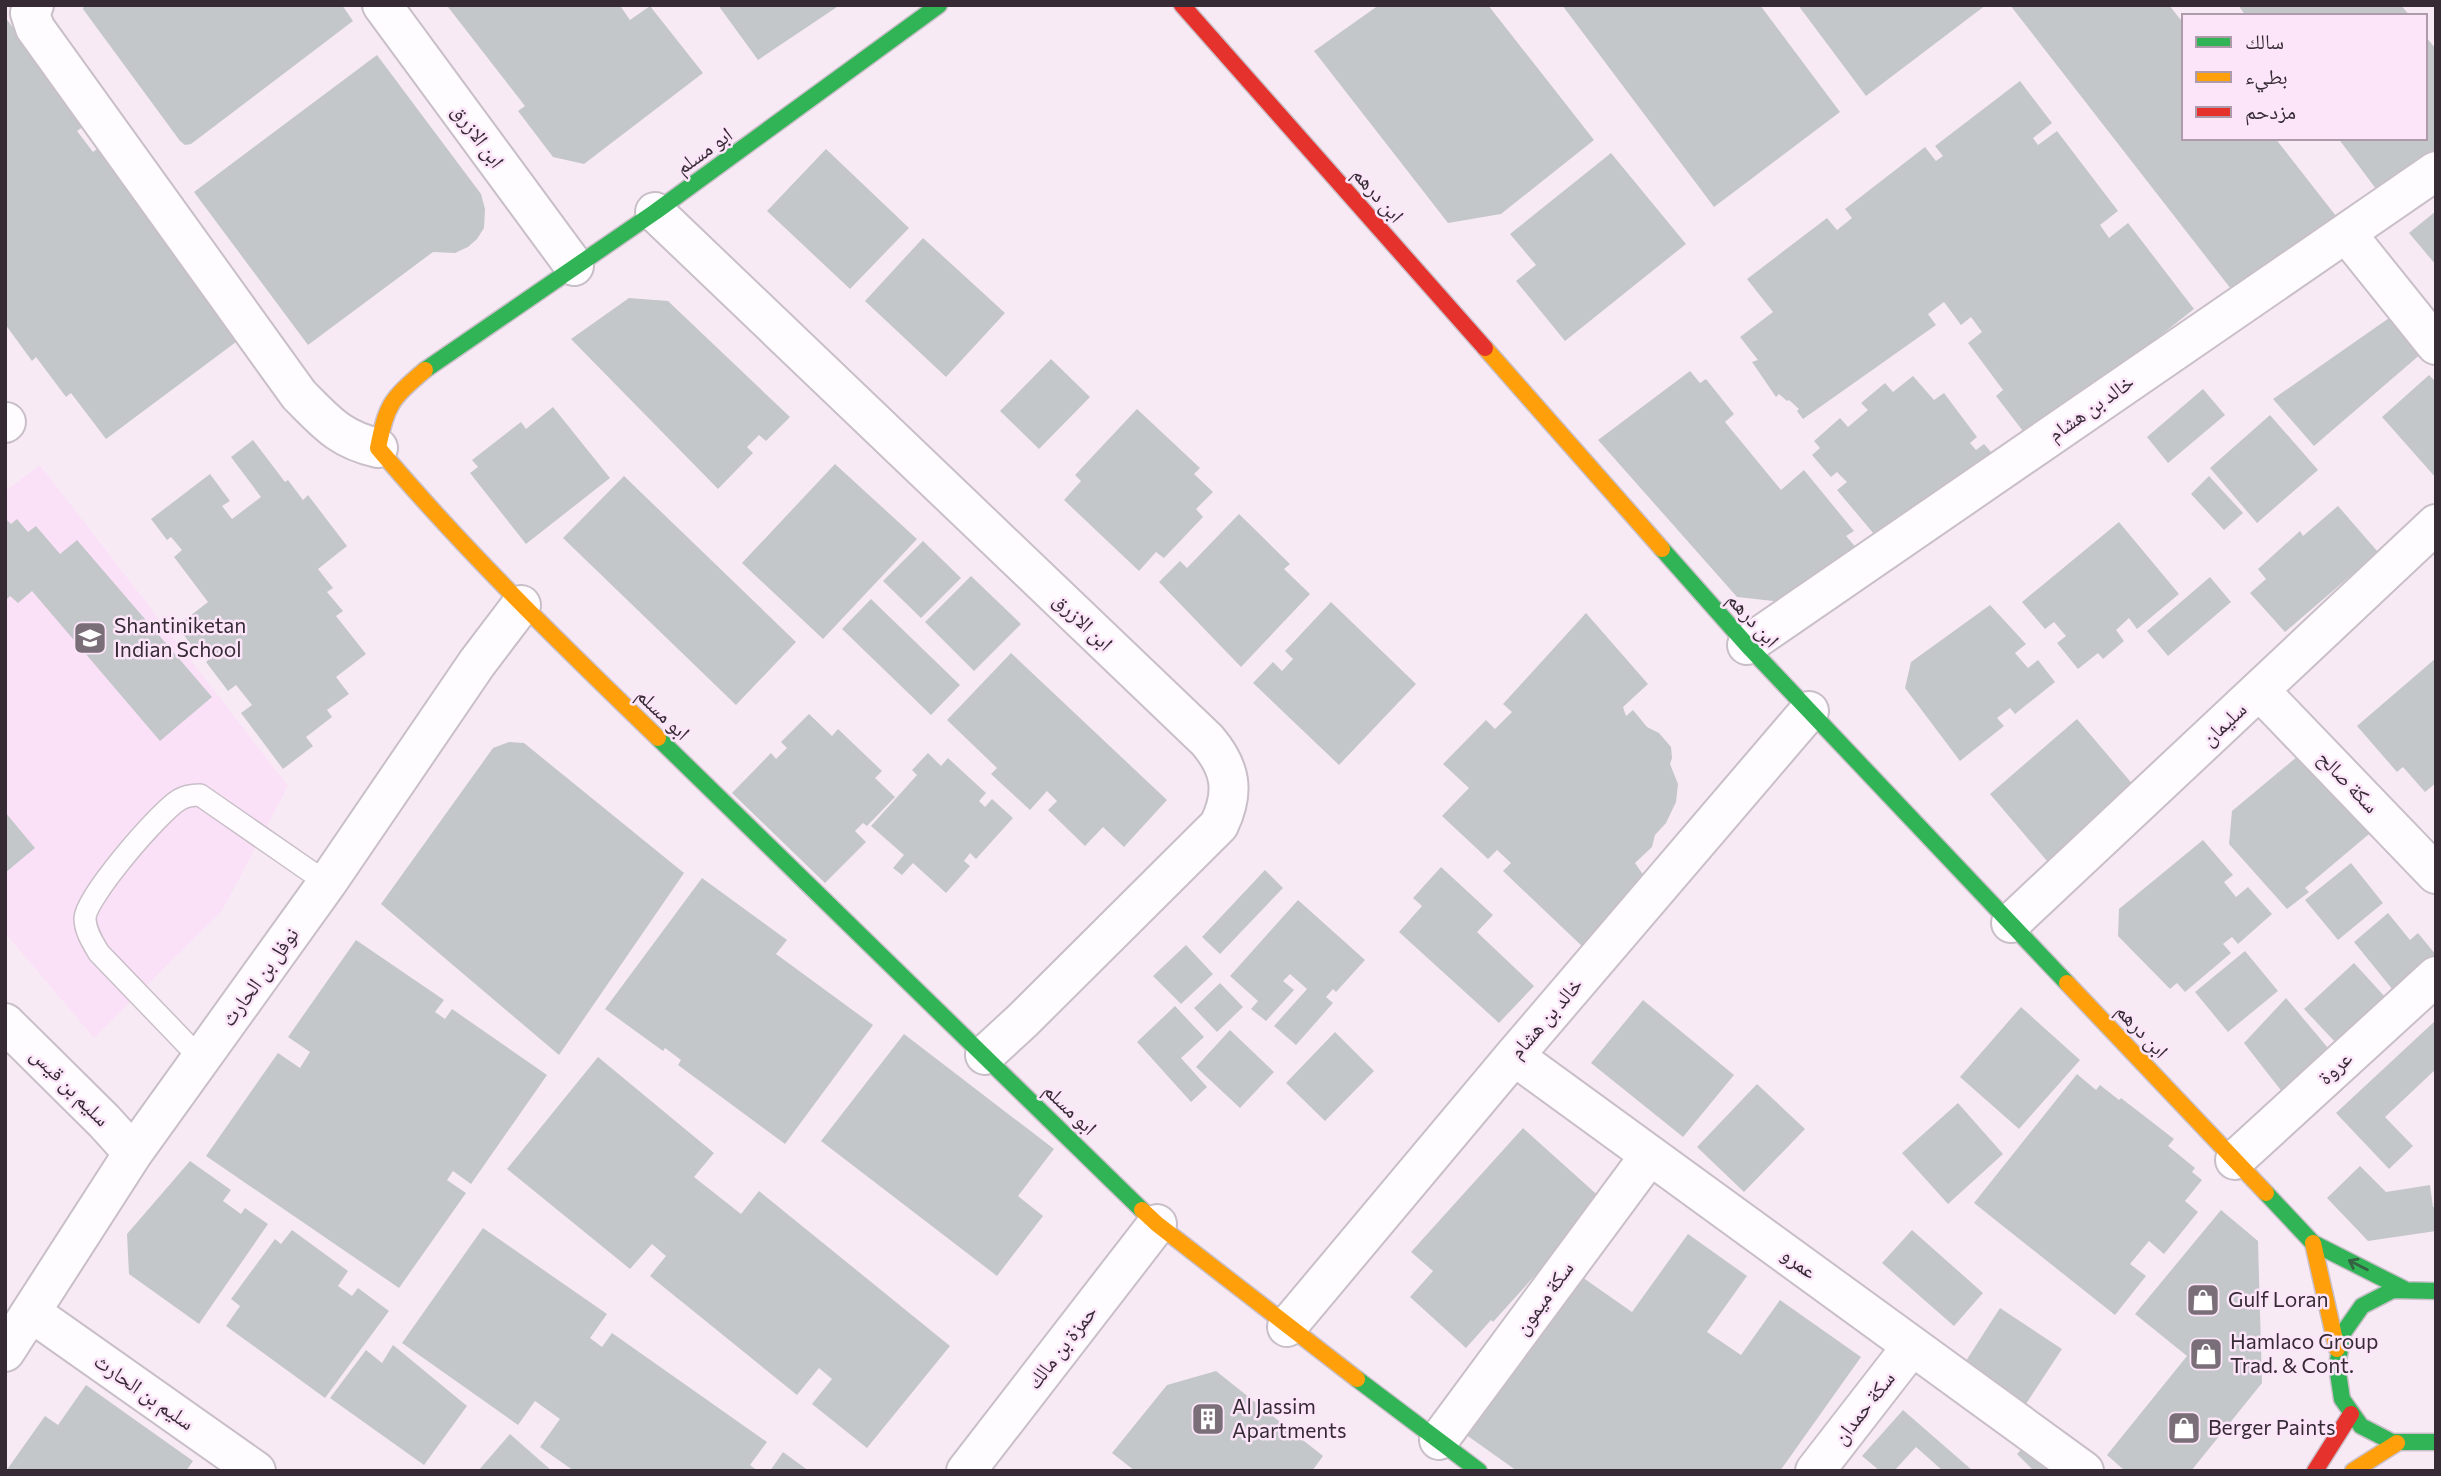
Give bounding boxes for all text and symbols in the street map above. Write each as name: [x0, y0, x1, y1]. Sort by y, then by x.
legend: [2182, 14, 2427, 140]
text: سالك: [2245, 28, 2284, 53]
text: بطيء: [2245, 63, 2288, 93]
street label: ابن الازرق: [446, 98, 511, 173]
text: مزدحم: [2245, 98, 2296, 126]
street label: ابو مسلم: [670, 121, 738, 181]
street label: ابن درهم: [1346, 161, 1410, 229]
street label: خالد بن هشام: [2042, 368, 2140, 448]
street label: ابن درهم: [1721, 586, 1785, 654]
street label: ابن الازرق: [1048, 587, 1119, 657]
place label: Shantiniketan Indian School: [114, 612, 246, 661]
school or university icon: Shantiniketan Indian School: [71, 619, 109, 657]
street label: ابو مسلم: [630, 682, 696, 746]
street label: سليمان: [2195, 696, 2252, 751]
street label: سكة صالح: [2312, 744, 2385, 819]
street label: نوفل بن الحارث: [215, 922, 305, 1032]
street label: خالد بن هشام: [1503, 971, 1589, 1065]
street label: ابن درهم: [2109, 997, 2175, 1065]
street label: سليم بن قيس: [24, 1041, 116, 1133]
street label: عروة: [2312, 1045, 2356, 1089]
street label: ابو مسلم: [1037, 1077, 1103, 1141]
street label: عمرو: [1777, 1241, 1823, 1283]
street label: سكة ميمون: [1508, 1255, 1579, 1339]
one-way arrow: [2348, 1258, 2369, 1272]
shop icon: Gulf Loran: [2184, 1281, 2222, 1319]
place label: Gulf Loran: [2228, 1286, 2329, 1311]
street label: حمزة بن مالك: [1020, 1299, 1103, 1394]
place label: Hamlaco Group Trad. & Cont.: [2230, 1328, 2378, 1377]
shop icon: Hamlaco Group Trad. & Cont.: [2187, 1335, 2225, 1373]
street label: سليم بن الحارث: [88, 1347, 200, 1437]
street label: سكة حمدان: [1826, 1365, 1900, 1449]
place label: Al Jassim Apartments: [1232, 1393, 1347, 1442]
building icon: Al Jassim Apartments: [1189, 1400, 1227, 1438]
shop icon: Berger Paints: [2165, 1409, 2203, 1447]
place label: Berger Paints: [2208, 1414, 2335, 1439]

